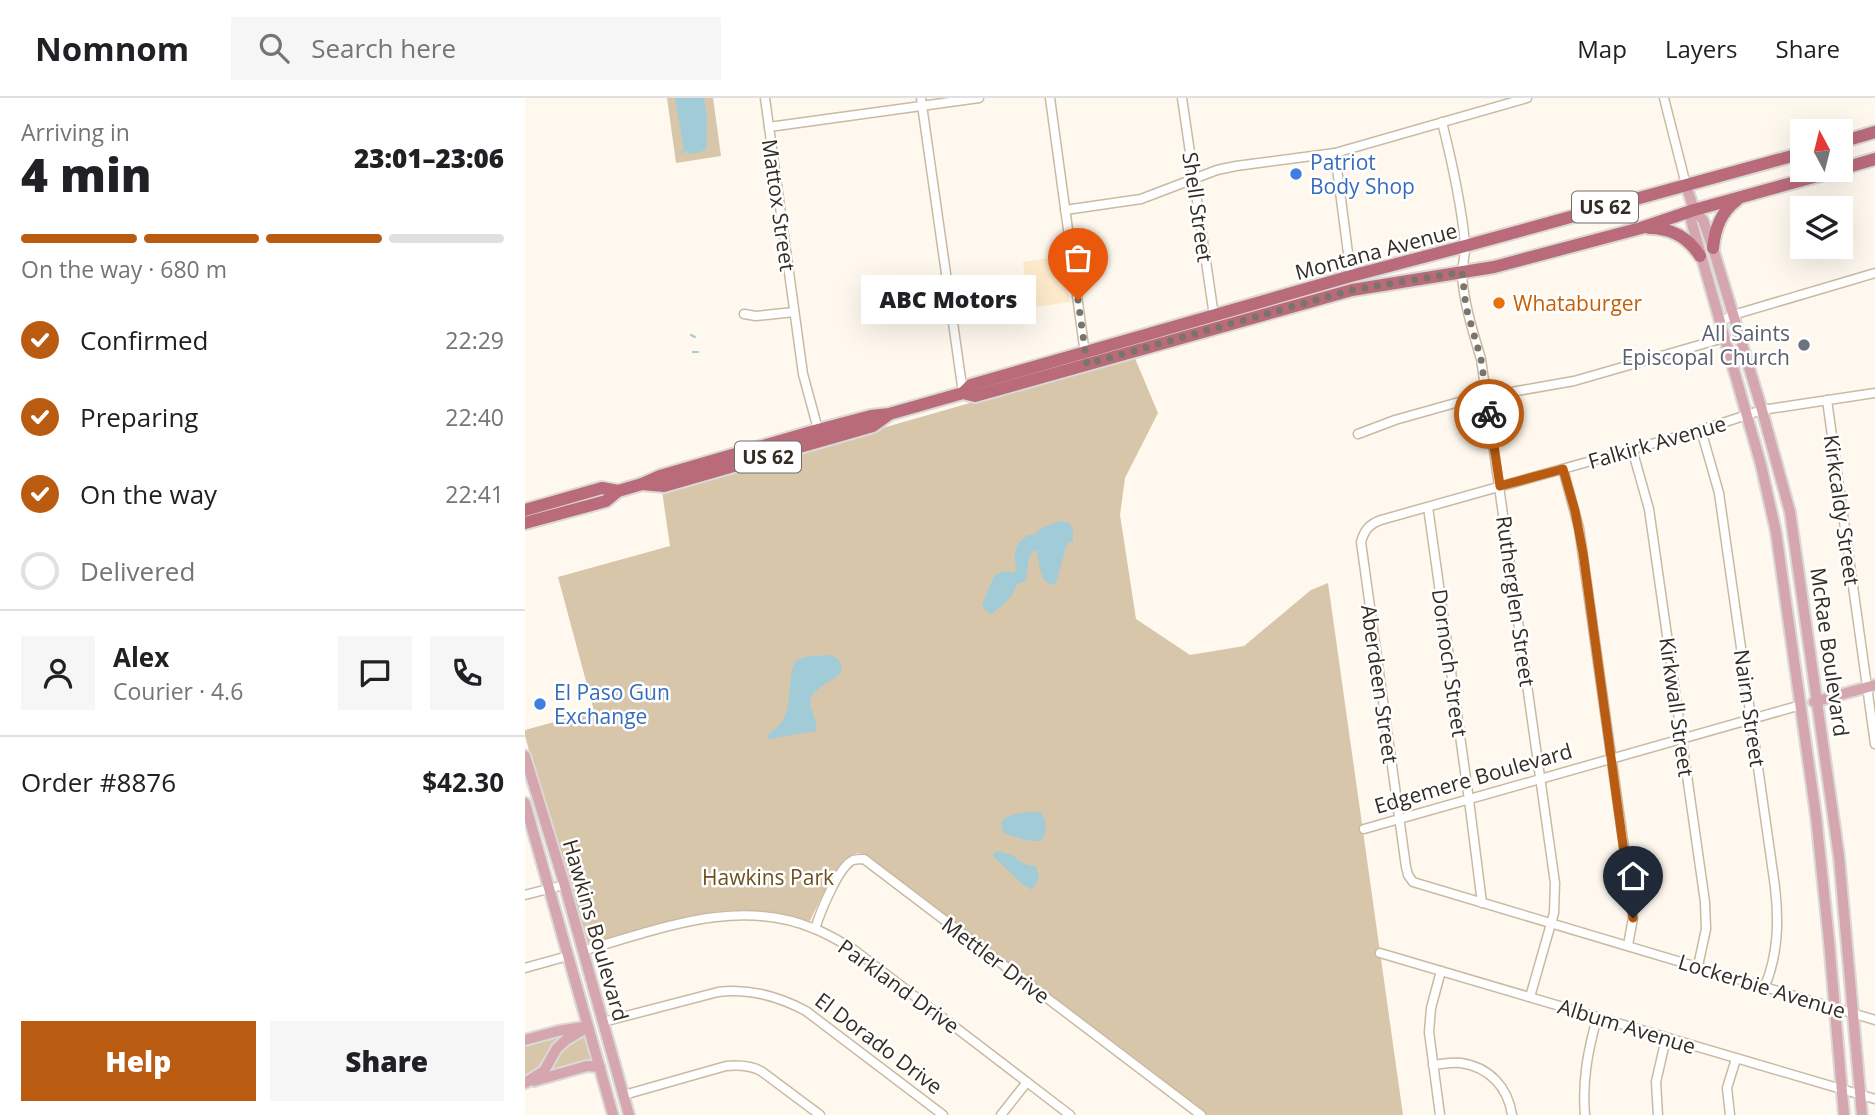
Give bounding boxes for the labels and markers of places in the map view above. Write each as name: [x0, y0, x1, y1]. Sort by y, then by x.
place label: Patriot Body Shop: [1310, 148, 1415, 200]
marker: Patriot Body Shop: [1288, 166, 1304, 182]
pin: [1048, 228, 1108, 300]
callout: ABC Motors: [861, 276, 1036, 325]
place label: Whataburger: [1513, 289, 1643, 317]
marker: Whataburger: [1491, 295, 1507, 311]
place label: All Saints Episcopal Church: [1622, 319, 1790, 371]
marker: All Saints Episcopal Church: [1796, 337, 1812, 353]
place label: El Paso Gun Exchange: [554, 678, 670, 730]
marker: El Paso Gun Exchange: [532, 696, 548, 712]
pin: [1603, 846, 1663, 918]

